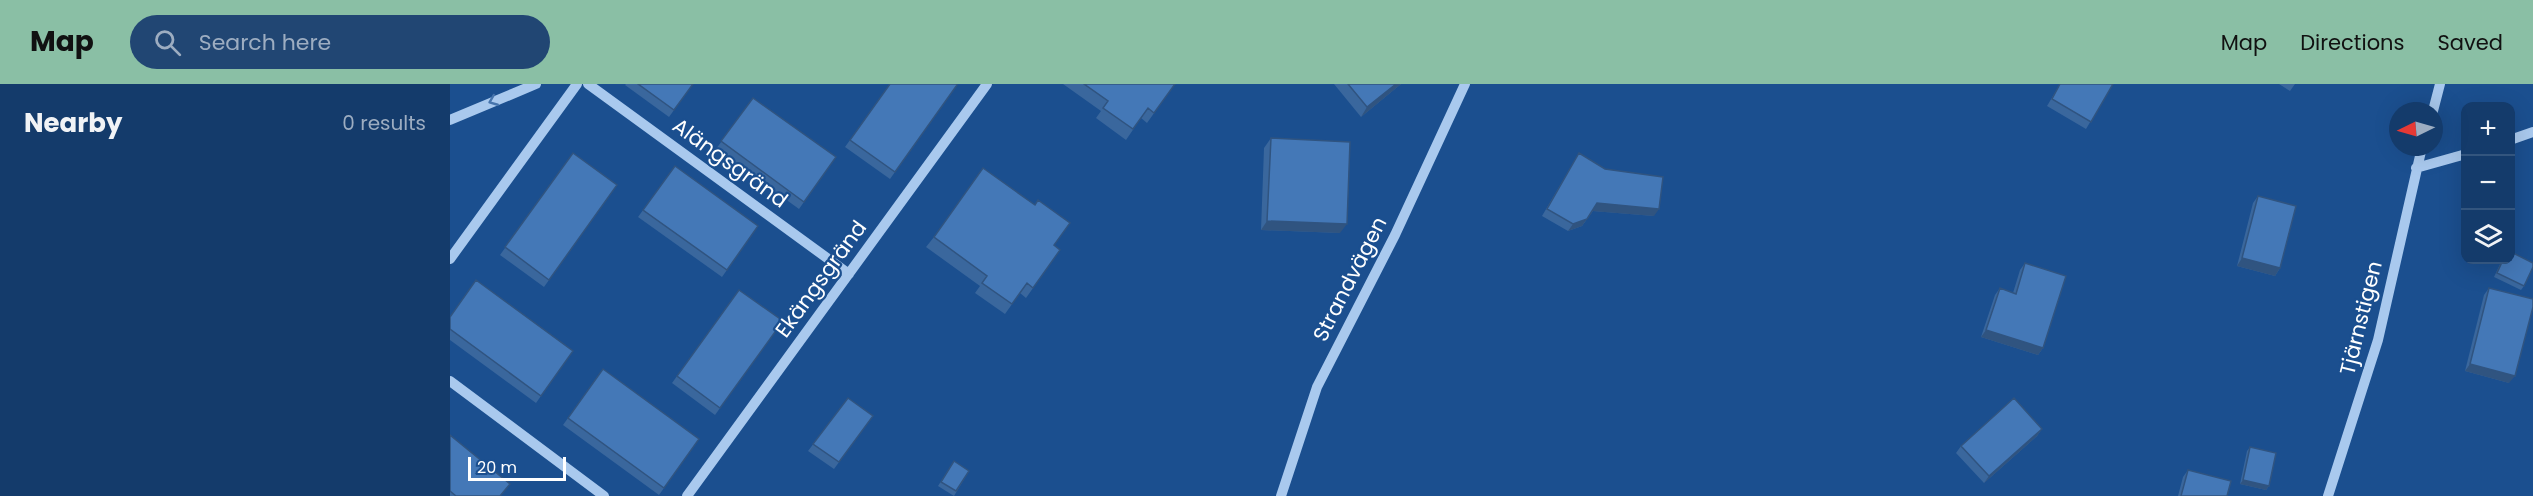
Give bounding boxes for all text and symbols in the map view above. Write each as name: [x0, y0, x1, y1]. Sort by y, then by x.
search box: [130, 15, 550, 69]
text: Map: [30, 22, 94, 61]
icon: search: [151, 26, 184, 59]
text: Search here: [199, 27, 331, 58]
text: Map: [2221, 28, 2267, 57]
text: Directions: [2300, 28, 2404, 57]
text: Saved: [2437, 28, 2503, 57]
one-way arrow: [488, 94, 499, 106]
north arrow: [2389, 102, 2443, 156]
map controls: [2461, 102, 2515, 264]
button: +: [2461, 102, 2515, 156]
text: Nearby: [24, 105, 122, 141]
text: 0 results: [342, 109, 426, 137]
street label: Alängsgränd: [667, 111, 794, 214]
button: −: [2461, 156, 2515, 210]
button: layers: [2461, 210, 2515, 264]
street label: Strandvägen: [1306, 211, 1393, 346]
street label: Ekängsgränd: [768, 214, 873, 343]
street label: Tjärnstigen: [2332, 258, 2389, 378]
scale bar: [468, 454, 566, 482]
text: 20 m: [477, 456, 517, 479]

